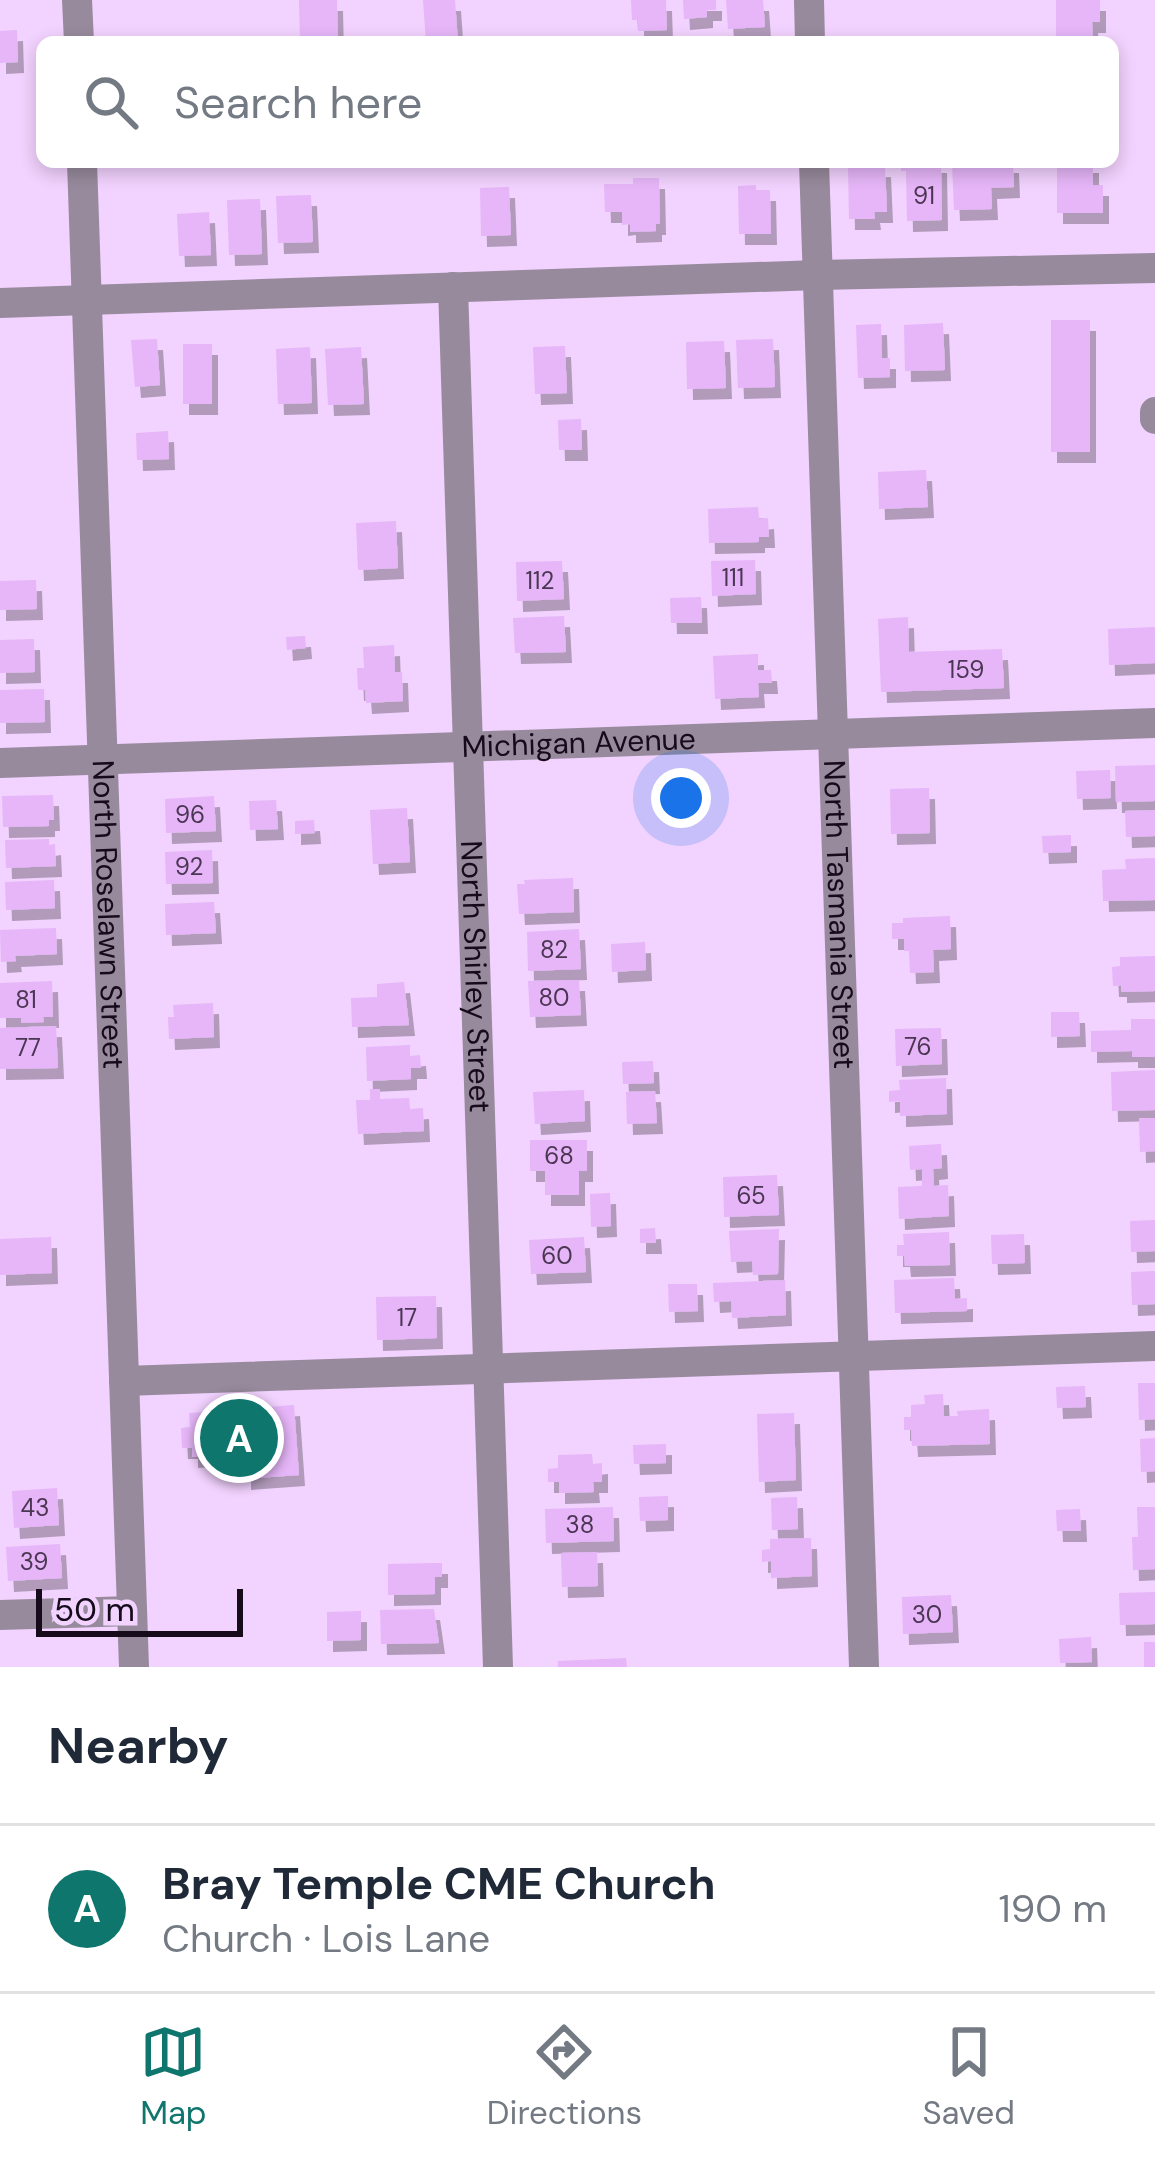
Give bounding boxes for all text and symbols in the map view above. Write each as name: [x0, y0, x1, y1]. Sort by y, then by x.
search box: [36, 36, 1119, 168]
icon: search: [78, 69, 144, 135]
text: Search here: [174, 73, 422, 132]
house number: 91: [913, 180, 935, 211]
house number: 111: [722, 562, 744, 593]
house number: 112: [526, 565, 554, 596]
house number: 159: [948, 654, 984, 685]
street label: Michigan Avenue: [461, 719, 696, 766]
street label: North Roselawn Street: [84, 759, 133, 1070]
street label: North Tasmania Street: [815, 759, 864, 1070]
your location: [651, 768, 711, 828]
house number: 96: [175, 799, 205, 830]
street label: North Shirley Street: [452, 840, 500, 1113]
house number: 92: [175, 851, 203, 882]
house number: 82: [540, 934, 568, 965]
house number: 80: [538, 982, 570, 1013]
house number: 81: [15, 984, 37, 1015]
house number: 76: [904, 1031, 932, 1062]
house number: 77: [15, 1032, 41, 1063]
house number: 68: [544, 1140, 574, 1171]
house number: 65: [736, 1180, 766, 1211]
house number: 60: [541, 1240, 573, 1271]
house number: 17: [397, 1302, 417, 1333]
pin: A: [200, 1393, 278, 1483]
house number: 43: [21, 1492, 49, 1523]
house number: 38: [566, 1509, 594, 1540]
house number: 39: [20, 1546, 48, 1577]
scale bar: [36, 1583, 243, 1636]
text: 50 m: [54, 1588, 135, 1631]
house number: 30: [912, 1599, 942, 1630]
text: Nearby: [48, 1712, 229, 1779]
text: Bray Temple CME Church: [162, 1854, 716, 1913]
text: A: [73, 1883, 101, 1934]
text: 190 m: [999, 1883, 1107, 1934]
text: Church · Lois Lane: [162, 1913, 490, 1964]
tab: Map: [140, 2019, 207, 2134]
tab: Directions: [487, 2019, 642, 2134]
tab: Saved: [922, 2019, 1015, 2134]

